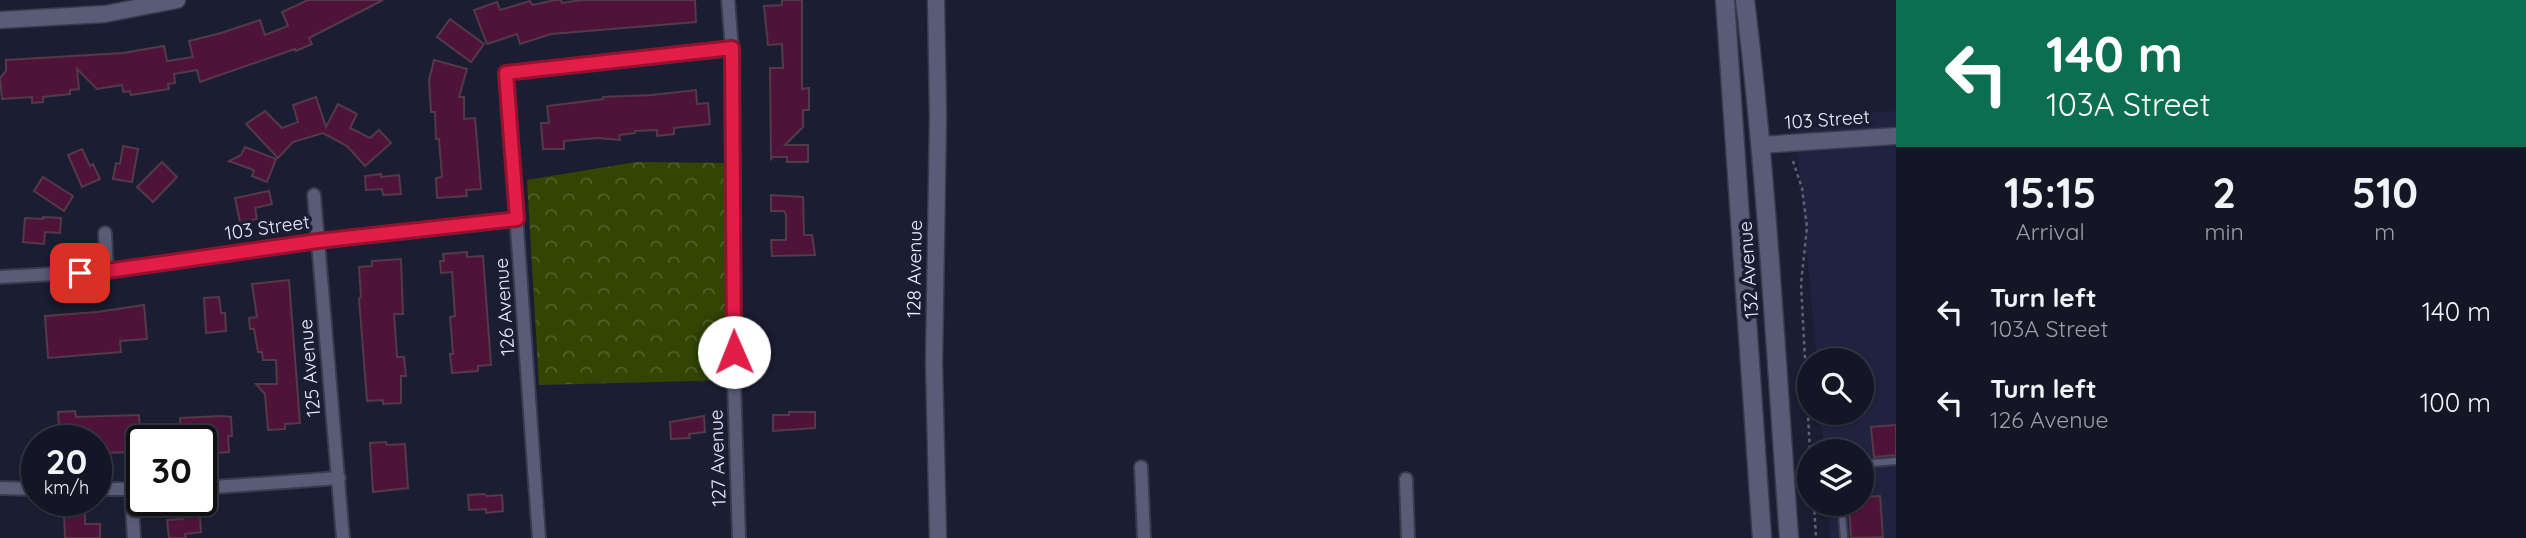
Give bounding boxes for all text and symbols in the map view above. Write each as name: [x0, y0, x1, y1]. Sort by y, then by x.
text: 140 m: [2046, 23, 2183, 84]
icon: left: [1931, 28, 2022, 119]
text: 103A Street: [2046, 84, 2211, 124]
street label: 103 Street: [1784, 104, 1870, 134]
text: 15:15: [2004, 166, 2097, 219]
text: 2: [2212, 166, 2236, 219]
text: 510: [2352, 166, 2418, 219]
street label: 103 Street: [223, 209, 311, 245]
text: Arrival: [2016, 217, 2085, 246]
text: min: [2205, 217, 2244, 246]
text: m: [2374, 217, 2395, 246]
street label: 128 Avenue: [901, 220, 927, 318]
street label: 132 Avenue: [1733, 220, 1763, 320]
pin: [50, 243, 110, 303]
icon: arrive: [61, 254, 99, 292]
street label: 126 Avenue: [489, 257, 519, 357]
text: Turn left: [1990, 281, 2097, 314]
icon: left: [1931, 293, 1969, 331]
text: 140 m: [2422, 295, 2491, 328]
text: 103A Street: [1990, 314, 2108, 343]
position arrow: [697, 315, 771, 389]
street label: 125 Avenue: [293, 318, 325, 418]
map controls: [1797, 348, 1874, 516]
button: search: [1797, 348, 1874, 425]
text: Turn left: [1990, 372, 2097, 405]
icon: left: [1931, 384, 1969, 422]
text: 100 m: [2420, 386, 2491, 419]
text: 126 Avenue: [1990, 405, 2109, 434]
street label: 127 Avenue: [703, 409, 731, 507]
speed limit sign: 30: [126, 425, 217, 516]
text: 20: [46, 439, 87, 483]
button: layers: [1797, 439, 1874, 516]
text: km/h: [44, 476, 89, 499]

